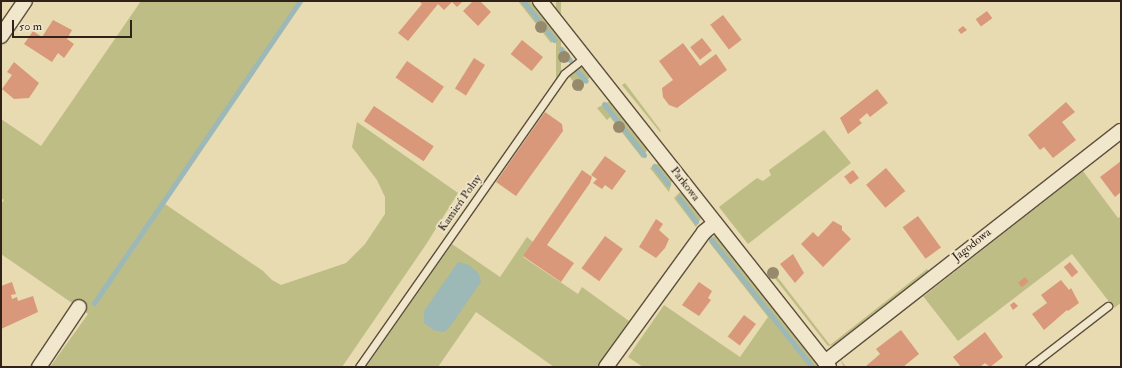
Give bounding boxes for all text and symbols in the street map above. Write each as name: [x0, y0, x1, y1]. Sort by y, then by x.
scale bar: [14, 12, 134, 38]
text: 50 m: [19, 19, 42, 34]
street label: Parkowa: [667, 164, 703, 204]
street label: Kamień Polny: [435, 172, 485, 234]
street label: Jagodowa: [950, 225, 994, 265]

